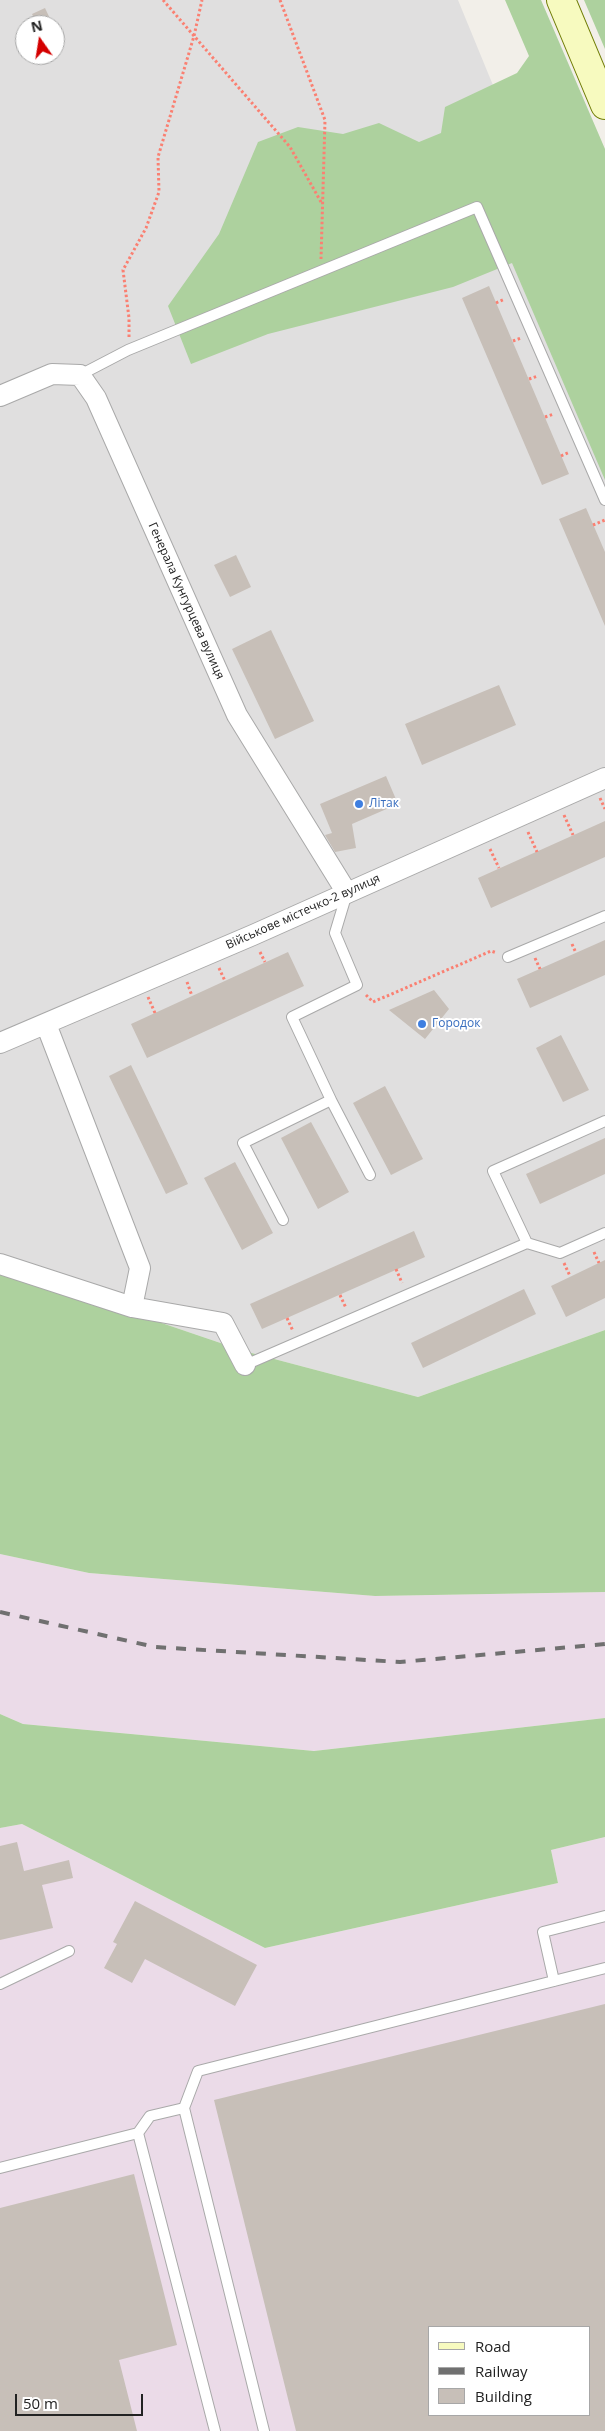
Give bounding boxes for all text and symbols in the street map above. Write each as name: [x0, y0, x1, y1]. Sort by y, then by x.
north arrow: [15, 15, 65, 65]
text: N: [29, 15, 44, 36]
street label: Генерала Кунгурцева вулиця: [145, 520, 227, 682]
place label: Літак: [369, 797, 399, 811]
marker: Літак: [353, 798, 365, 810]
street label: Військове містечко-2 вулиця: [224, 871, 382, 953]
place label: Городок: [432, 1017, 480, 1031]
marker: Городок: [416, 1018, 428, 1030]
legend: [428, 2326, 590, 2416]
text: Road: [475, 2336, 511, 2356]
text: Railway: [475, 2361, 528, 2381]
scale bar: [18, 2384, 145, 2416]
text: Building: [475, 2386, 532, 2406]
text: 50 m: [23, 2393, 58, 2413]

